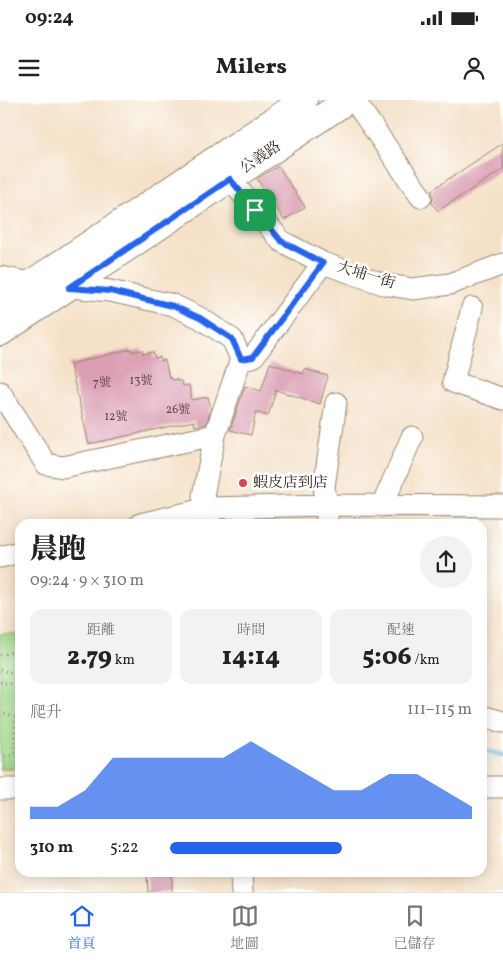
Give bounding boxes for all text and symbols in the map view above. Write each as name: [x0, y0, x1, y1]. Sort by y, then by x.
text: 09:24: [25, 5, 74, 31]
text: Milers: [216, 52, 287, 83]
icon: menu: [15, 54, 43, 82]
icon: person: [460, 54, 488, 82]
street label: 公義路: [236, 137, 286, 179]
pin: [234, 189, 276, 231]
icon: arrive: [241, 196, 269, 224]
street label: 大埔一街: [334, 257, 398, 295]
house number: 13號: [130, 373, 152, 389]
house number: 7號: [93, 375, 111, 391]
house number: 26號: [166, 402, 190, 418]
house number: 12號: [104, 409, 128, 425]
place label: 蝦皮店到店: [253, 473, 328, 494]
marker: 蝦皮店到店: [237, 477, 249, 489]
text: 晨跑: [30, 531, 86, 570]
button: share: [420, 536, 472, 588]
text: 09:24 · 9 × 310 m: [30, 570, 144, 592]
text: 距離: [87, 621, 115, 640]
text: 時間: [237, 621, 265, 640]
text: 配速: [387, 621, 415, 640]
text: 2.79: [67, 640, 112, 675]
text: 14:14: [222, 640, 280, 675]
text: 5:06: [362, 640, 412, 675]
text: km: [112, 651, 135, 670]
text: /km: [412, 651, 440, 670]
text: 111–115 m: [407, 699, 472, 721]
text: 爬升: [30, 702, 62, 724]
text: 310 m: [30, 837, 73, 859]
text: 5:22: [110, 837, 139, 859]
tab: 首頁: [68, 902, 96, 954]
tab: 地圖: [231, 902, 259, 954]
tab: 已儲存: [394, 902, 436, 954]

